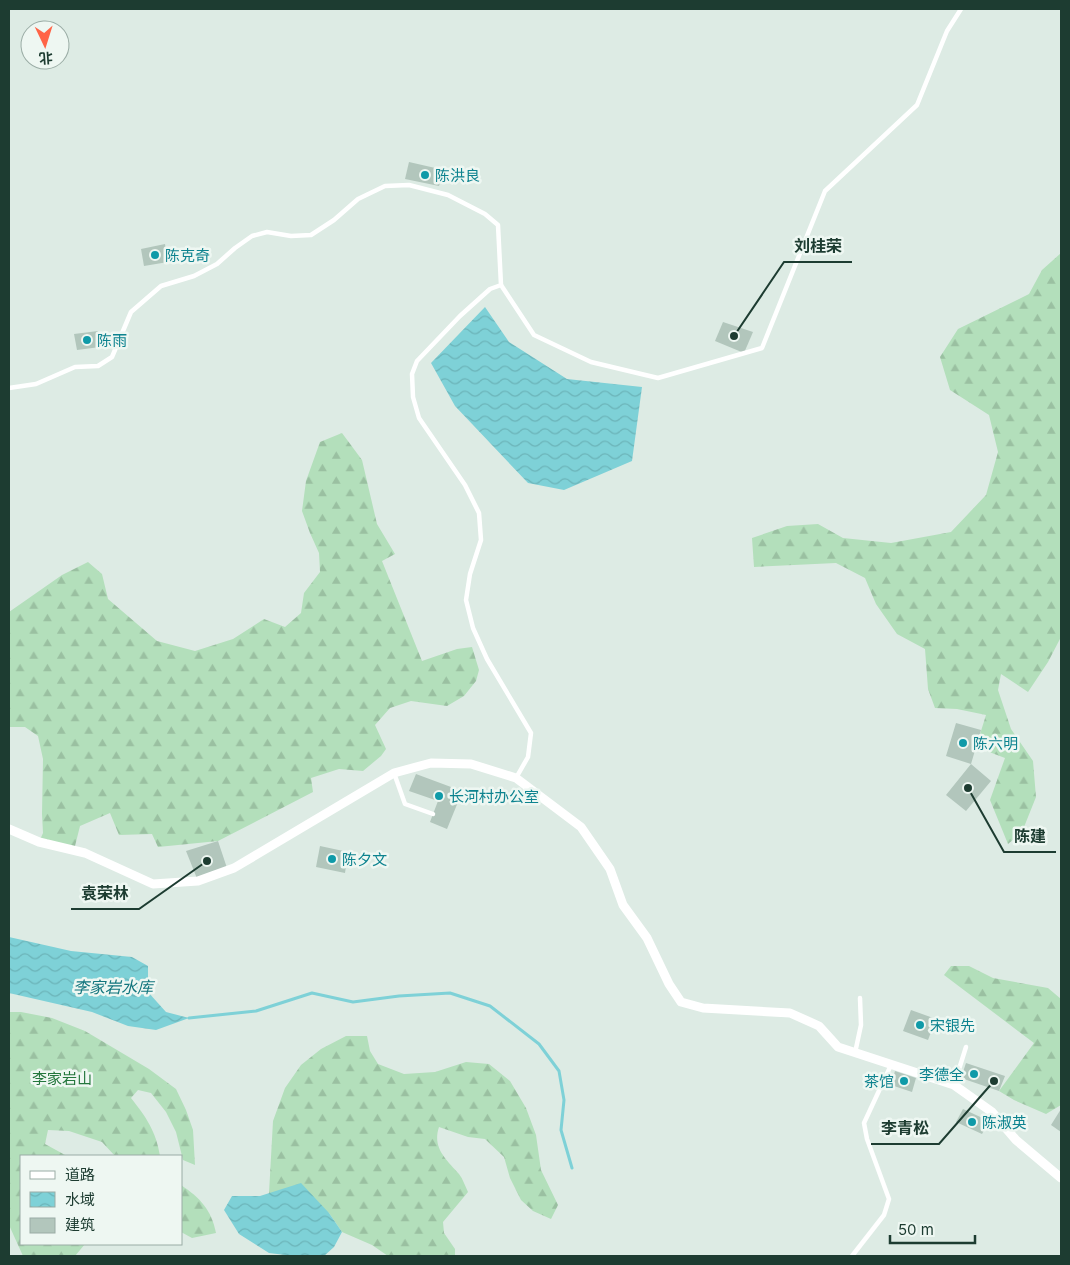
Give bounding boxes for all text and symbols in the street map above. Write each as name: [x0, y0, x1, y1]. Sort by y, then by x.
north arrow: [20, 20, 70, 70]
text: 北: [38, 49, 54, 67]
place label: 陈洪良: [435, 166, 480, 185]
marker: 陈洪良: [419, 169, 431, 181]
callout: 刘桂荣: [784, 231, 852, 262]
text: 刘桂荣: [794, 236, 842, 256]
place label: 陈克奇: [165, 246, 210, 265]
marker: 陈克奇: [149, 249, 161, 261]
place label: 陈雨: [97, 331, 127, 350]
marker: 陈雨: [81, 334, 93, 346]
place label: 陈六明: [973, 734, 1018, 753]
marker: 陈六明: [957, 737, 969, 749]
place label: 长河村办公室: [449, 787, 539, 806]
marker: 长河村办公室: [433, 790, 445, 802]
callout: 陈建: [1004, 821, 1056, 852]
text: 陈建: [1014, 826, 1046, 846]
place label: 陈夕文: [342, 850, 387, 869]
marker: 陈夕文: [326, 853, 338, 865]
callout: 袁荣林: [71, 878, 139, 909]
text: 袁荣林: [81, 883, 129, 903]
water label: 李家岩水库: [73, 977, 156, 997]
place label: 宋银先: [930, 1016, 975, 1035]
marker: 宋银先: [914, 1019, 926, 1031]
place label: 李德全: [919, 1065, 964, 1084]
marker: 李德全: [968, 1068, 980, 1080]
park label: 李家岩山: [32, 1069, 92, 1088]
place label: 茶馆: [864, 1072, 894, 1091]
marker: 茶馆: [898, 1075, 910, 1087]
callout: 李青松: [871, 1113, 939, 1144]
place label: 陈淑英: [982, 1113, 1027, 1132]
marker: 陈淑英: [966, 1116, 978, 1128]
text: 李青松: [881, 1118, 929, 1138]
legend: [20, 1155, 182, 1245]
text: 道路: [65, 1165, 95, 1184]
text: 水域: [65, 1190, 95, 1209]
scale bar: [890, 1212, 975, 1244]
text: 建筑: [65, 1215, 95, 1234]
text: 50 m: [898, 1220, 934, 1239]

